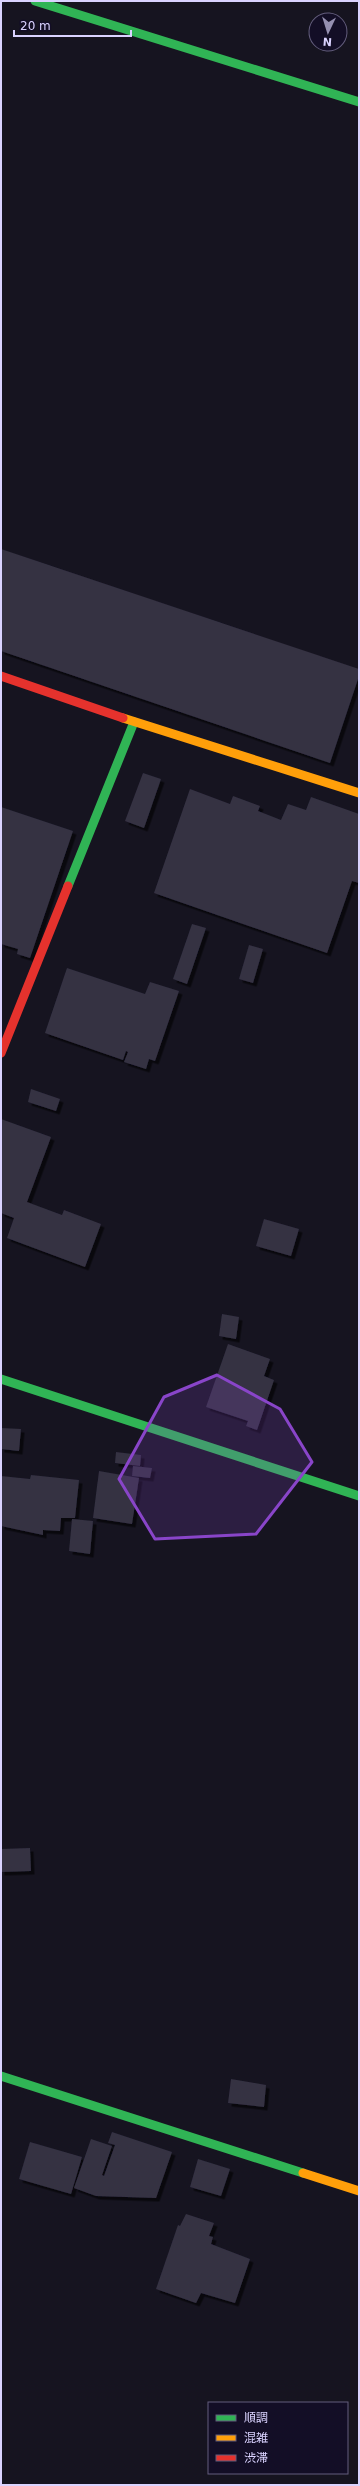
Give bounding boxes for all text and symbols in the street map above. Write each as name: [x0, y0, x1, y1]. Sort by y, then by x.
scale bar: [14, 12, 131, 38]
north arrow: [308, 12, 348, 52]
text: 20 m: [20, 19, 51, 33]
text: N: [322, 35, 332, 48]
legend: [208, 2402, 348, 2474]
text: 順調: [244, 2411, 268, 2425]
text: 混雑: [244, 2431, 268, 2445]
text: 渋滞: [244, 2451, 268, 2465]

